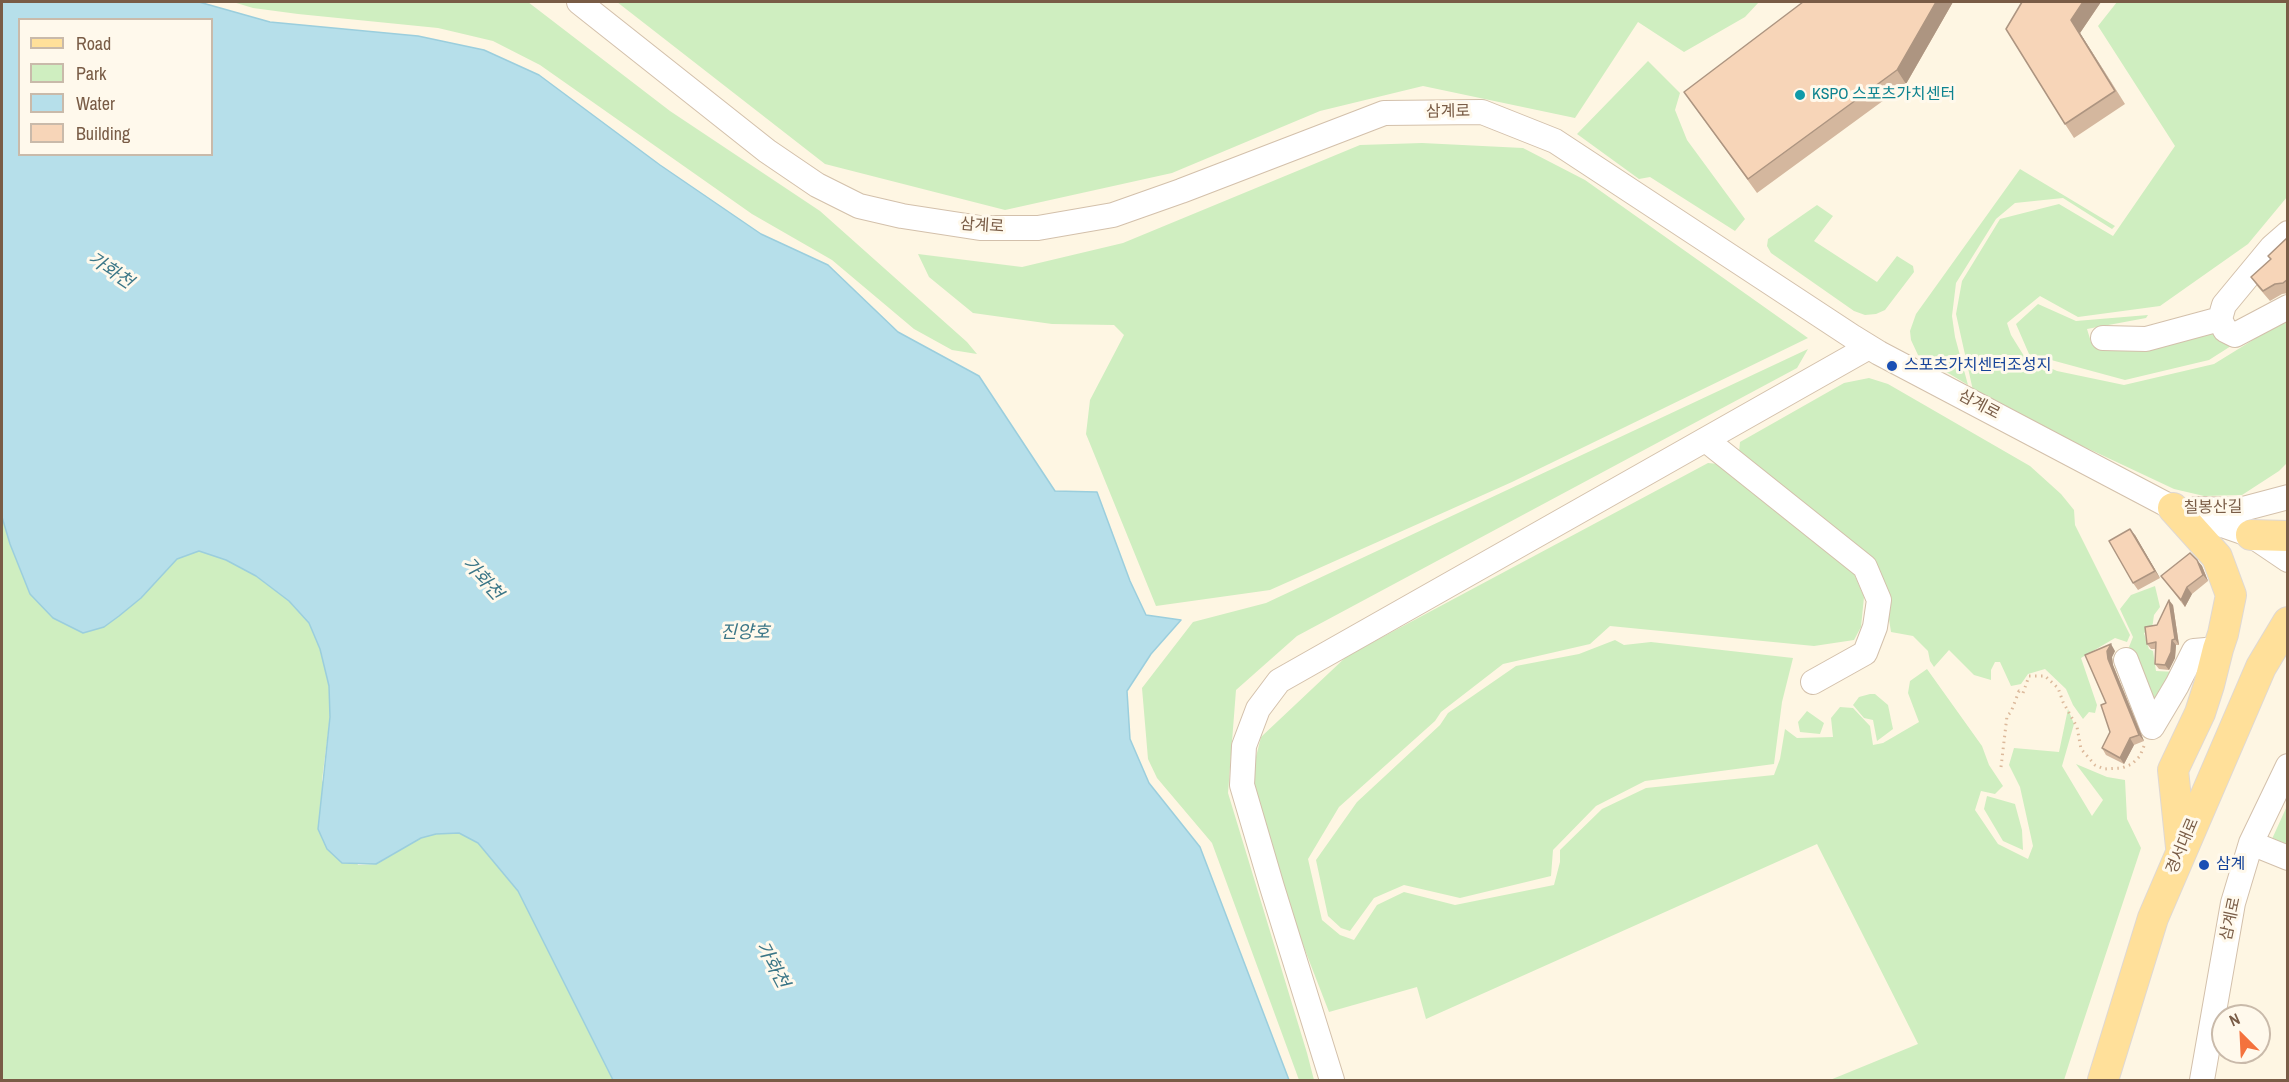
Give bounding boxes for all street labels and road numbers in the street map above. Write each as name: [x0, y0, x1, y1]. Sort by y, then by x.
street label: 삼계로: [1426, 102, 1470, 122]
street label: 삼계로: [959, 215, 1005, 237]
street label: 삼계로: [1955, 386, 2003, 424]
street label: 칠봉산길: [2183, 498, 2243, 518]
street label: 경서대로: [2163, 815, 2203, 877]
street label: 삼계로: [2217, 895, 2245, 943]

